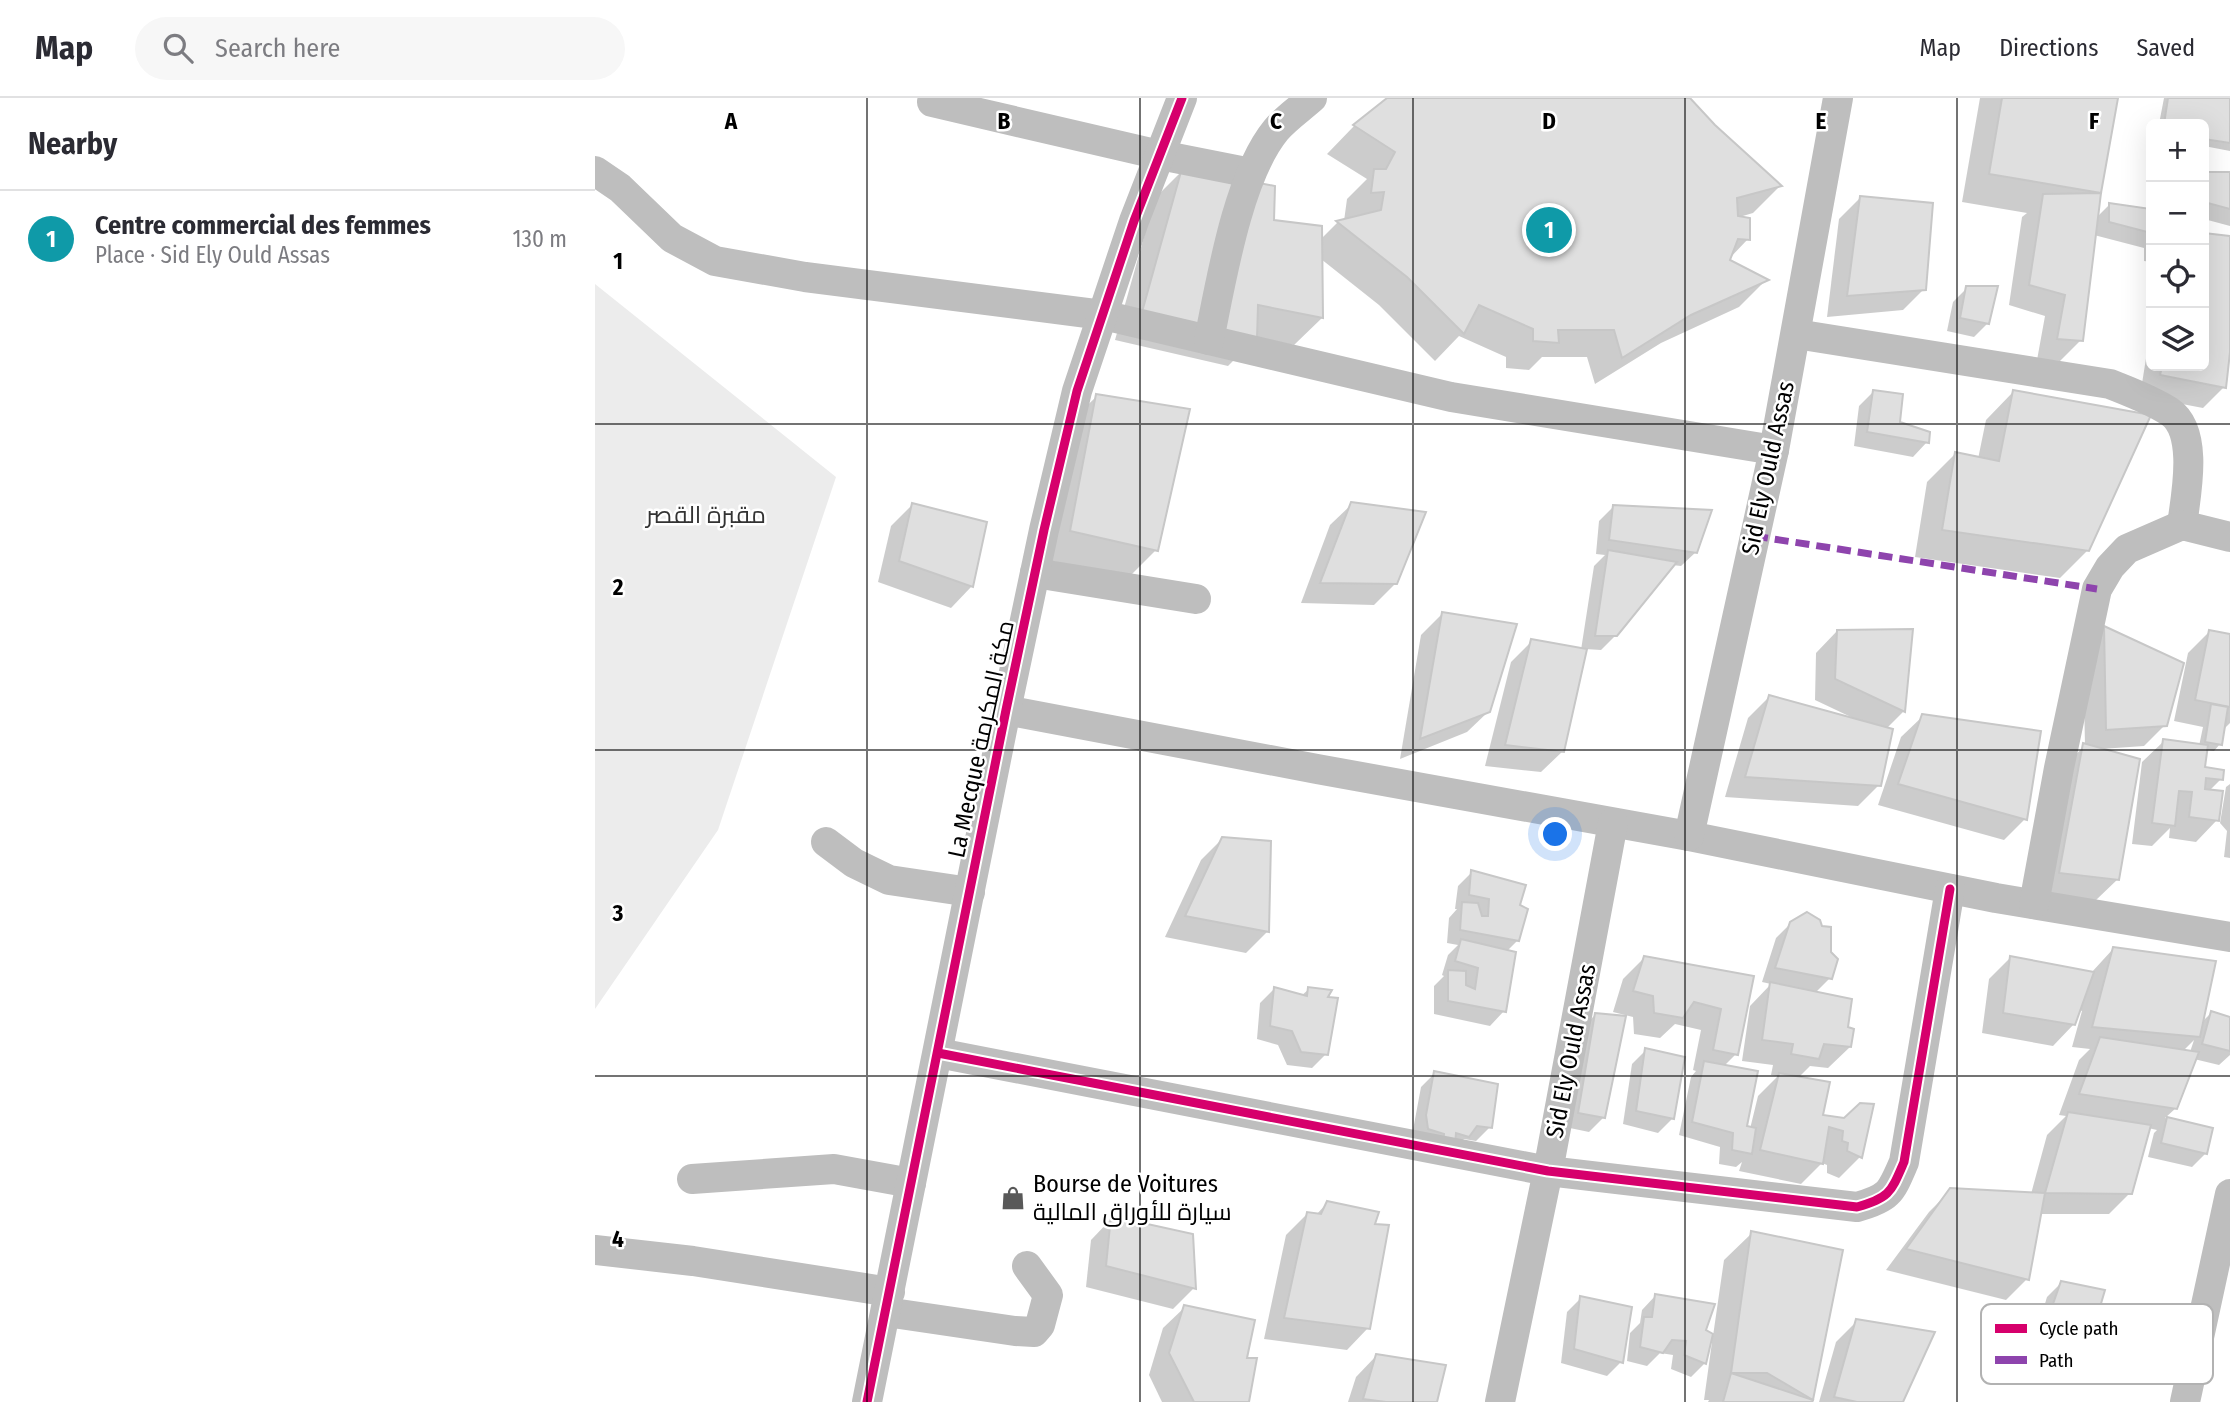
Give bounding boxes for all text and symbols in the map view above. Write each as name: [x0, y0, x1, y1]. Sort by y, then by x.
search box: [135, 17, 625, 80]
text: Map: [35, 28, 93, 68]
icon: search: [159, 29, 197, 67]
text: Search here: [215, 33, 340, 64]
text: Map: [1920, 34, 1961, 62]
text: Directions: [1999, 34, 2098, 62]
text: Saved: [2136, 34, 2195, 62]
text: A: [724, 107, 738, 135]
text: B: [998, 107, 1011, 135]
text: C: [1270, 107, 1282, 135]
text: D: [1542, 107, 1556, 135]
text: E: [1816, 107, 1827, 135]
text: F: [2089, 107, 2099, 135]
map controls: [2146, 119, 2209, 371]
button: +: [2146, 119, 2209, 182]
text: Nearby: [28, 126, 117, 162]
button: −: [2146, 182, 2209, 245]
pin: 1: [1526, 204, 1572, 256]
text: Centre commercial des femmes: [95, 210, 431, 241]
text: 1: [46, 225, 56, 253]
text: 130 m: [513, 225, 567, 253]
text: Place · Sid Ely Ould Assas: [95, 241, 330, 269]
button: locate: [2146, 245, 2209, 308]
text: 1: [613, 247, 623, 275]
button: layers: [2146, 308, 2209, 371]
street label: Sid Ely Ould Assas: [1736, 379, 1800, 557]
park label: مقبرة القصر: [644, 501, 766, 529]
text: 2: [612, 573, 624, 601]
street label: La Mecque مكة المكرمة: [942, 618, 1020, 860]
your location: [1538, 817, 1572, 851]
text: 3: [612, 899, 624, 927]
street label: Sid Ely Ould Assas: [1540, 962, 1602, 1140]
place label: Bourse de Voitures سيارة للأوراق المالية: [1033, 1170, 1232, 1227]
shop icon: Bourse de Voitures سيارة للأوراق المالية: [999, 1184, 1027, 1212]
text: 4: [612, 1225, 624, 1253]
legend: [1981, 1304, 2213, 1384]
text: Cycle path: [2039, 1317, 2118, 1340]
text: Path: [2039, 1349, 2074, 1372]

